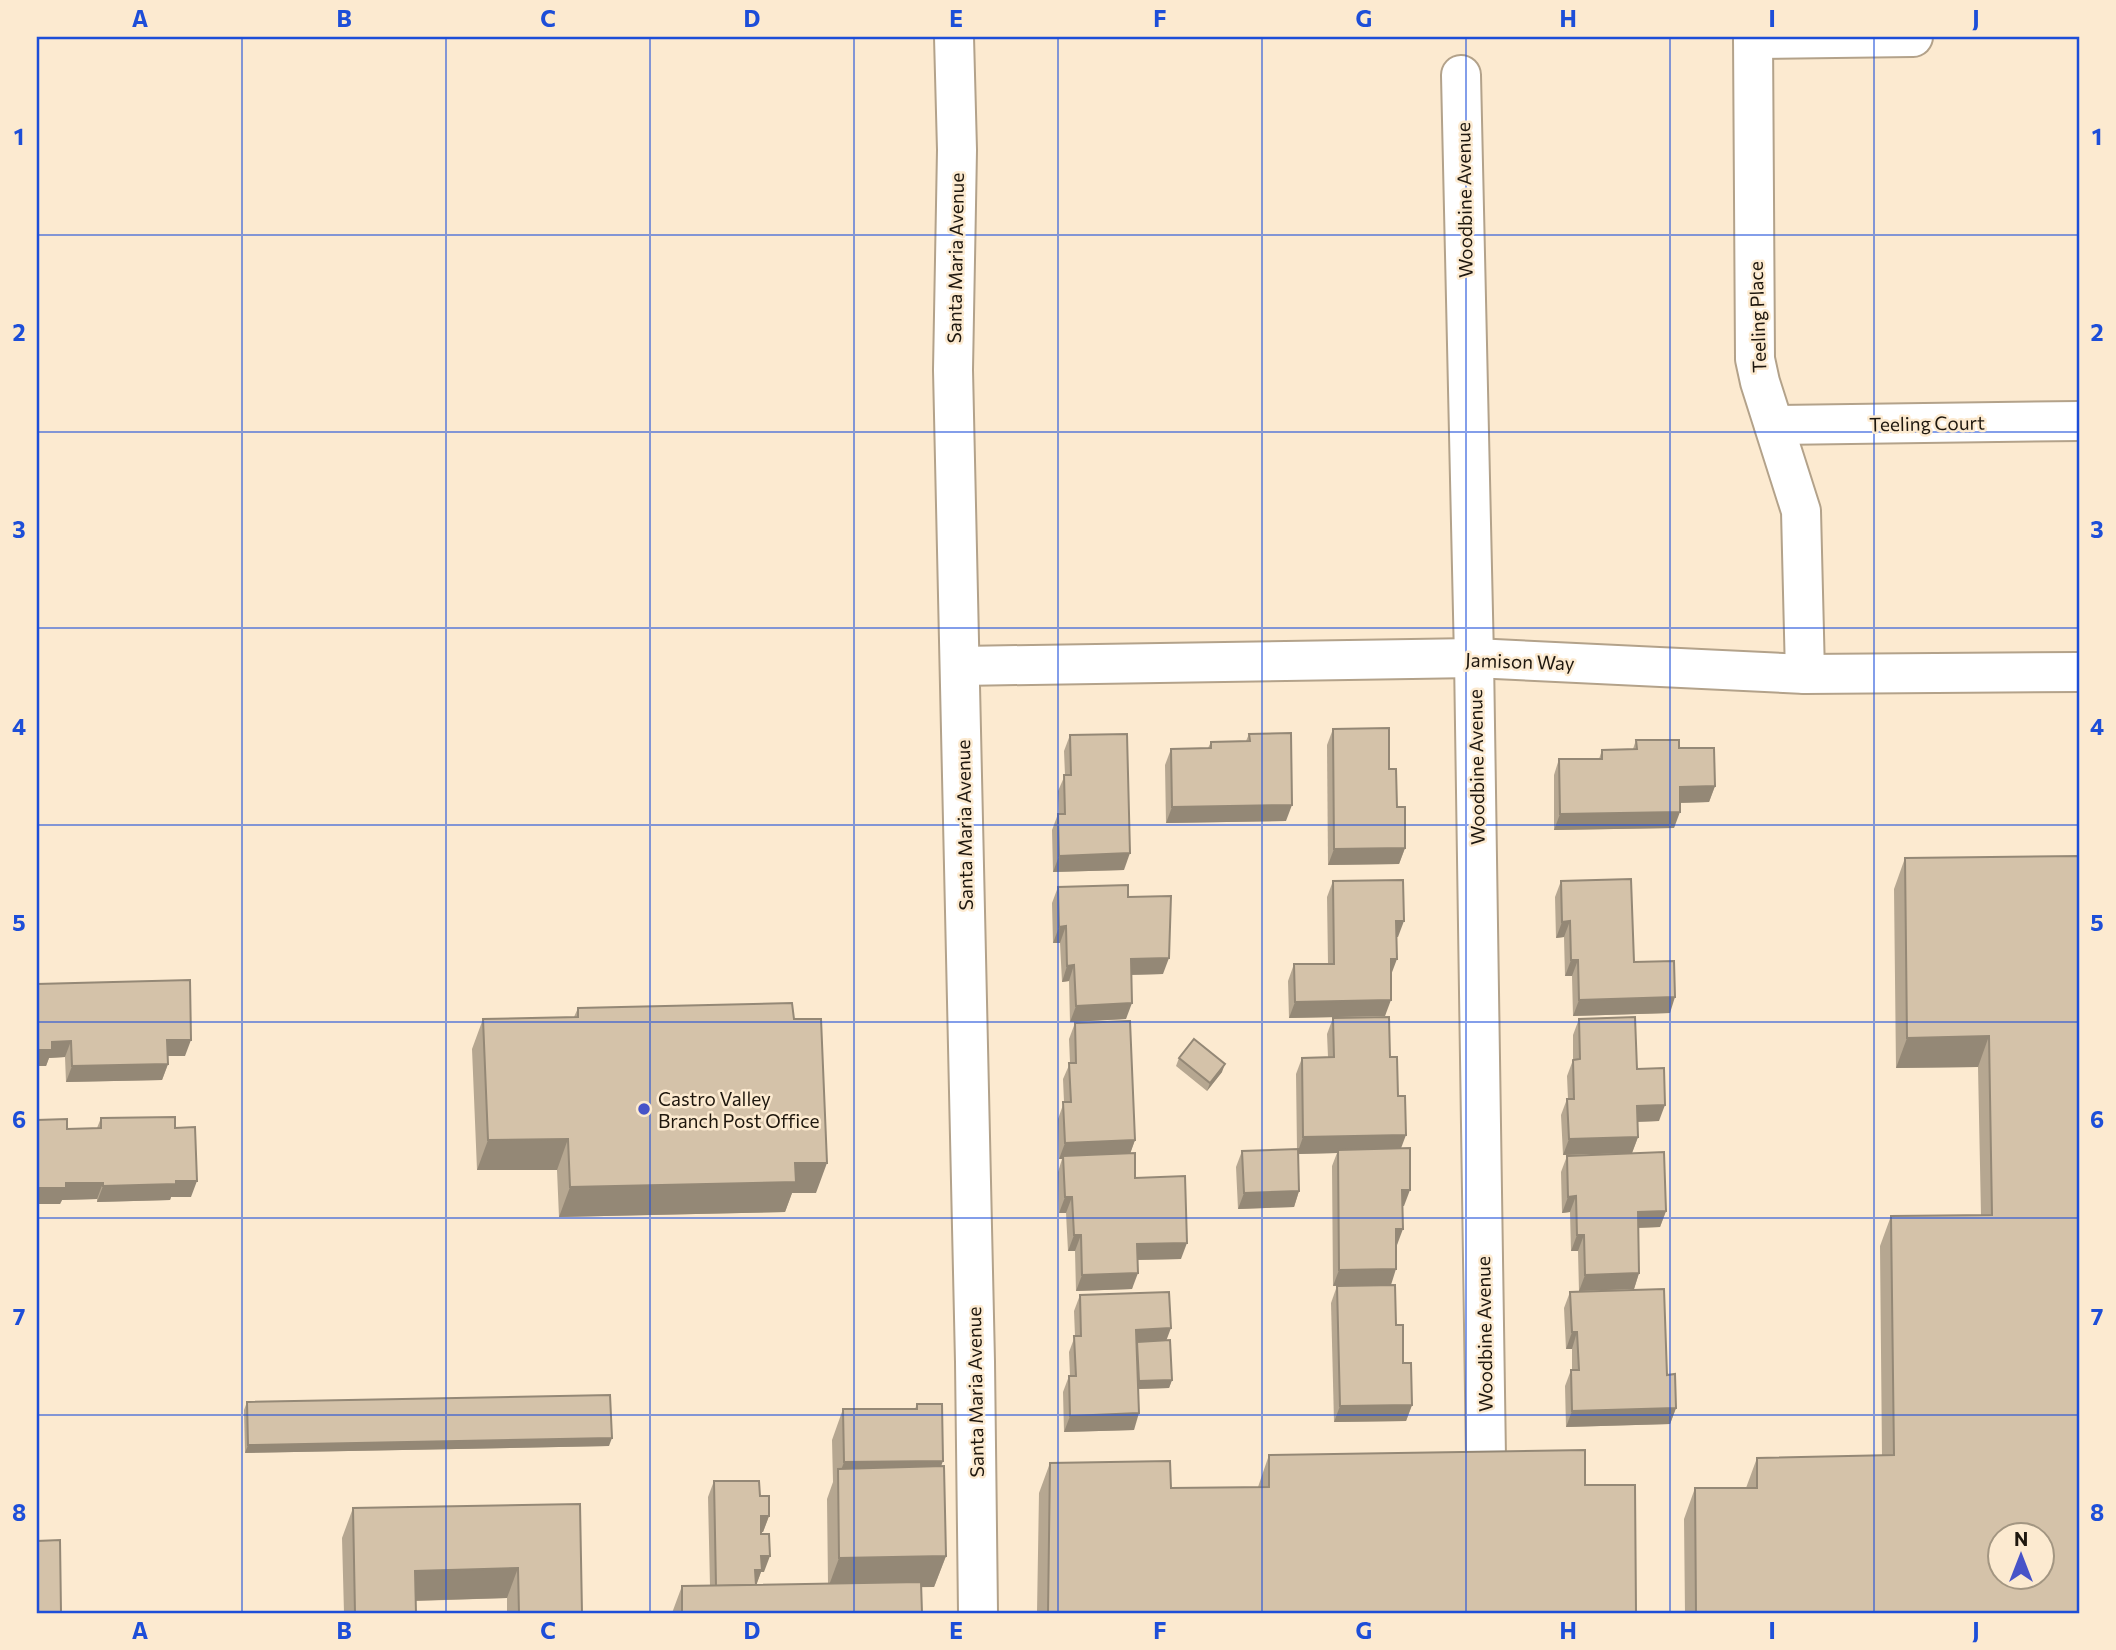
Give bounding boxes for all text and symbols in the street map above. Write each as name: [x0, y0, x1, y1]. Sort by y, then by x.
text: A: [132, 4, 149, 32]
text: B: [336, 4, 352, 32]
text: C: [540, 4, 556, 32]
text: D: [744, 4, 761, 32]
text: E: [949, 4, 963, 32]
text: F: [1153, 4, 1167, 32]
text: G: [1356, 4, 1372, 32]
text: H: [1559, 4, 1577, 32]
text: I: [1768, 4, 1776, 32]
text: J: [1972, 4, 1980, 32]
text: 1: [14, 122, 24, 150]
street label: Woodbine Avenue: [1451, 122, 1477, 278]
text: 1: [2092, 122, 2102, 150]
street label: Santa Maria Avenue: [942, 172, 968, 344]
street label: Teeling Place: [1744, 261, 1770, 373]
text: 2: [12, 318, 26, 346]
text: 2: [2090, 318, 2104, 346]
street label: Teeling Court: [1869, 410, 1985, 436]
text: 3: [12, 515, 26, 543]
text: 3: [2090, 515, 2104, 543]
street label: Jamison Way: [1465, 648, 1575, 674]
street label: Woodbine Avenue: [1463, 689, 1489, 845]
text: 4: [12, 712, 26, 740]
text: 4: [2090, 712, 2104, 740]
street label: Santa Maria Avenue: [951, 739, 977, 911]
text: 5: [12, 908, 26, 936]
text: 5: [2090, 908, 2104, 936]
place label: Castro Valley Branch Post Office: [658, 1087, 820, 1132]
marker: Castro Valley Branch Post Office: [636, 1101, 652, 1117]
text: 6: [12, 1105, 26, 1133]
text: 6: [2090, 1105, 2104, 1133]
street label: Woodbine Avenue: [1471, 1256, 1497, 1412]
text: 7: [13, 1302, 25, 1330]
text: 7: [2091, 1302, 2103, 1330]
street label: Santa Maria Avenue: [962, 1306, 988, 1478]
text: 8: [12, 1498, 26, 1526]
text: 8: [2090, 1498, 2104, 1526]
north arrow: [1986, 1520, 2056, 1590]
text: N: [2014, 1527, 2028, 1550]
text: A: [132, 1616, 149, 1644]
text: B: [336, 1616, 352, 1644]
text: C: [540, 1616, 556, 1644]
text: D: [744, 1616, 761, 1644]
text: E: [949, 1616, 963, 1644]
text: F: [1153, 1616, 1167, 1644]
text: G: [1356, 1616, 1372, 1644]
text: H: [1559, 1616, 1577, 1644]
text: I: [1768, 1616, 1776, 1644]
text: J: [1972, 1616, 1980, 1644]

